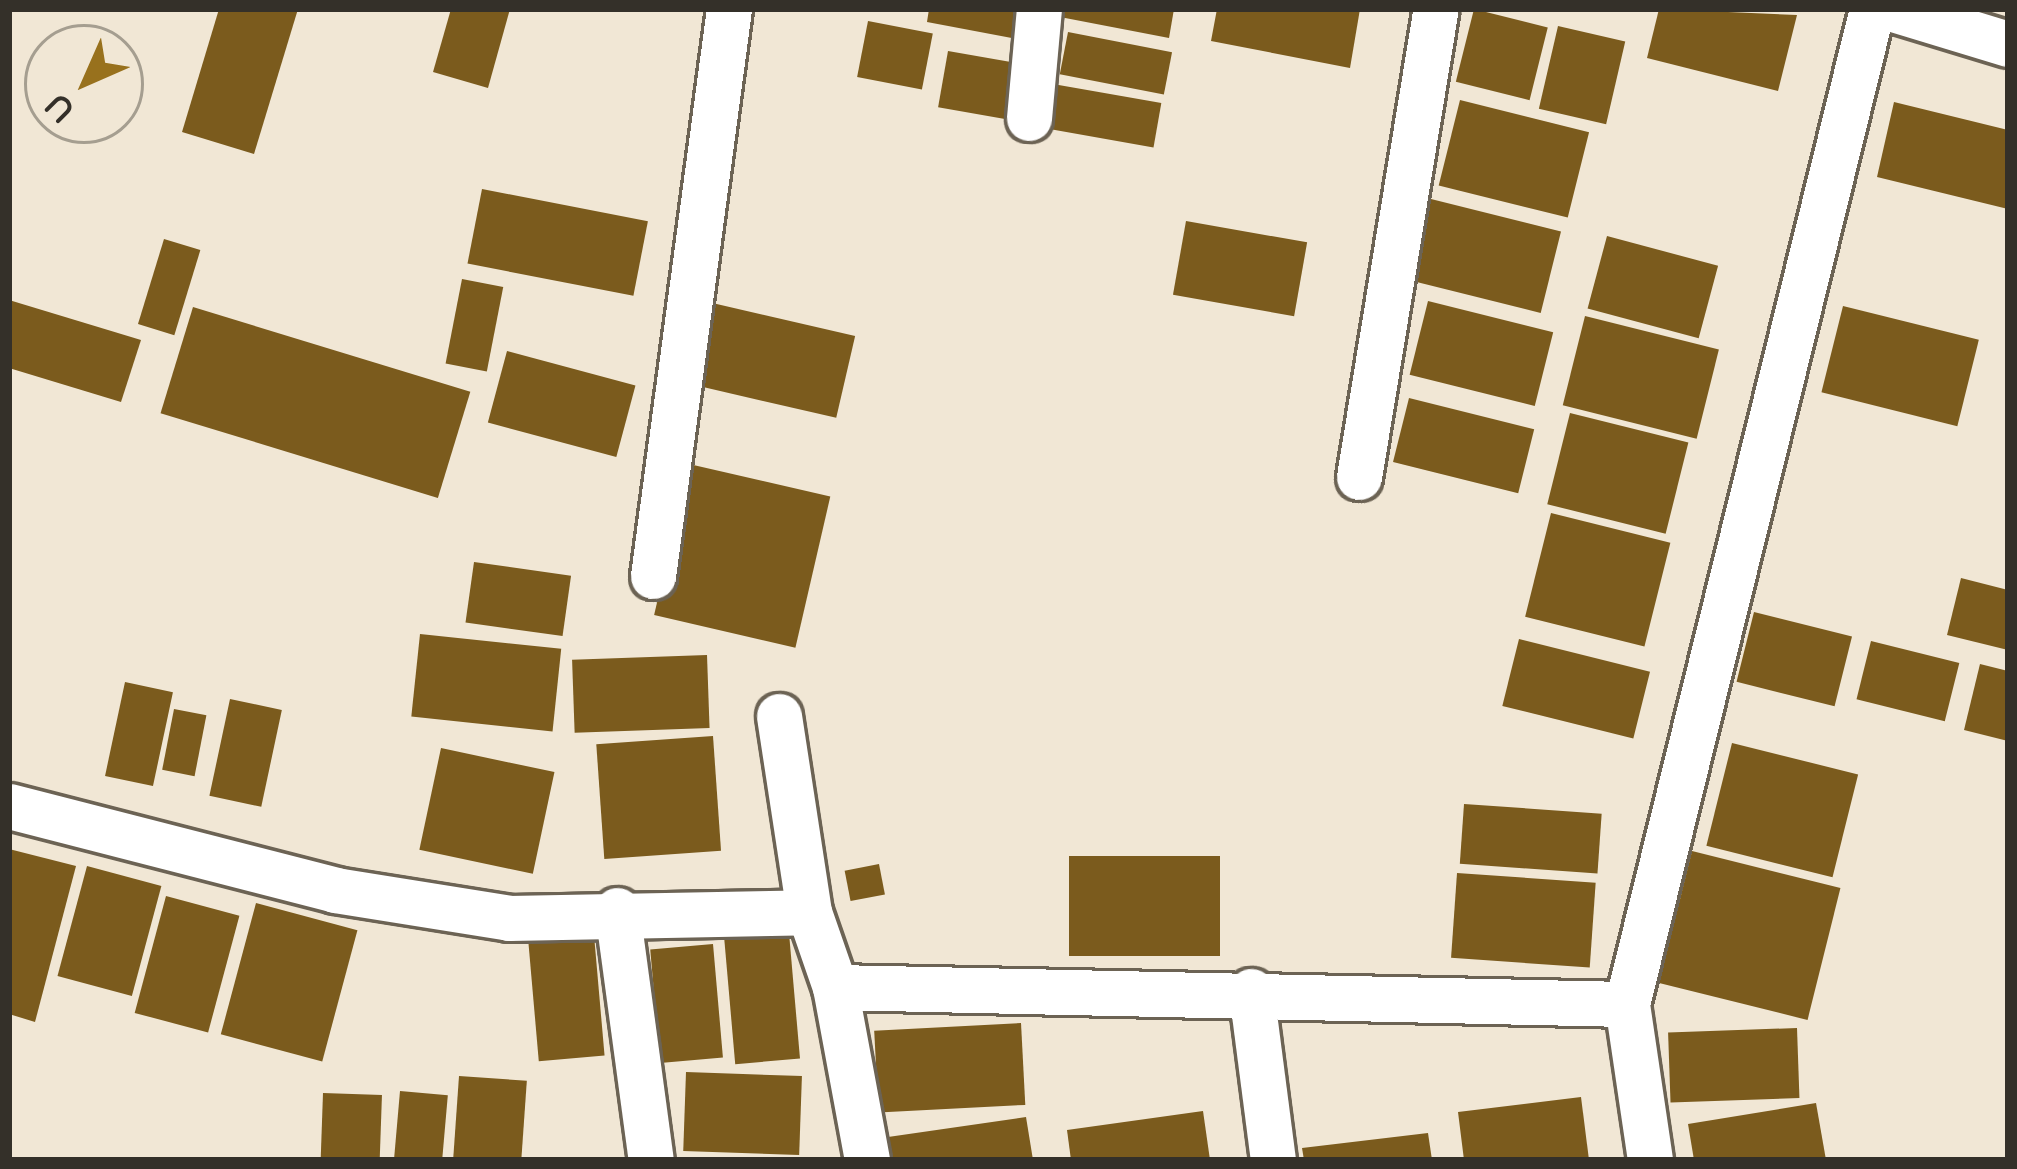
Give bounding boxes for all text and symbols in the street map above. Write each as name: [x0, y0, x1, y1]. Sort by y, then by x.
north arrow: [24, 24, 144, 144]
text: U: [38, 85, 83, 130]

